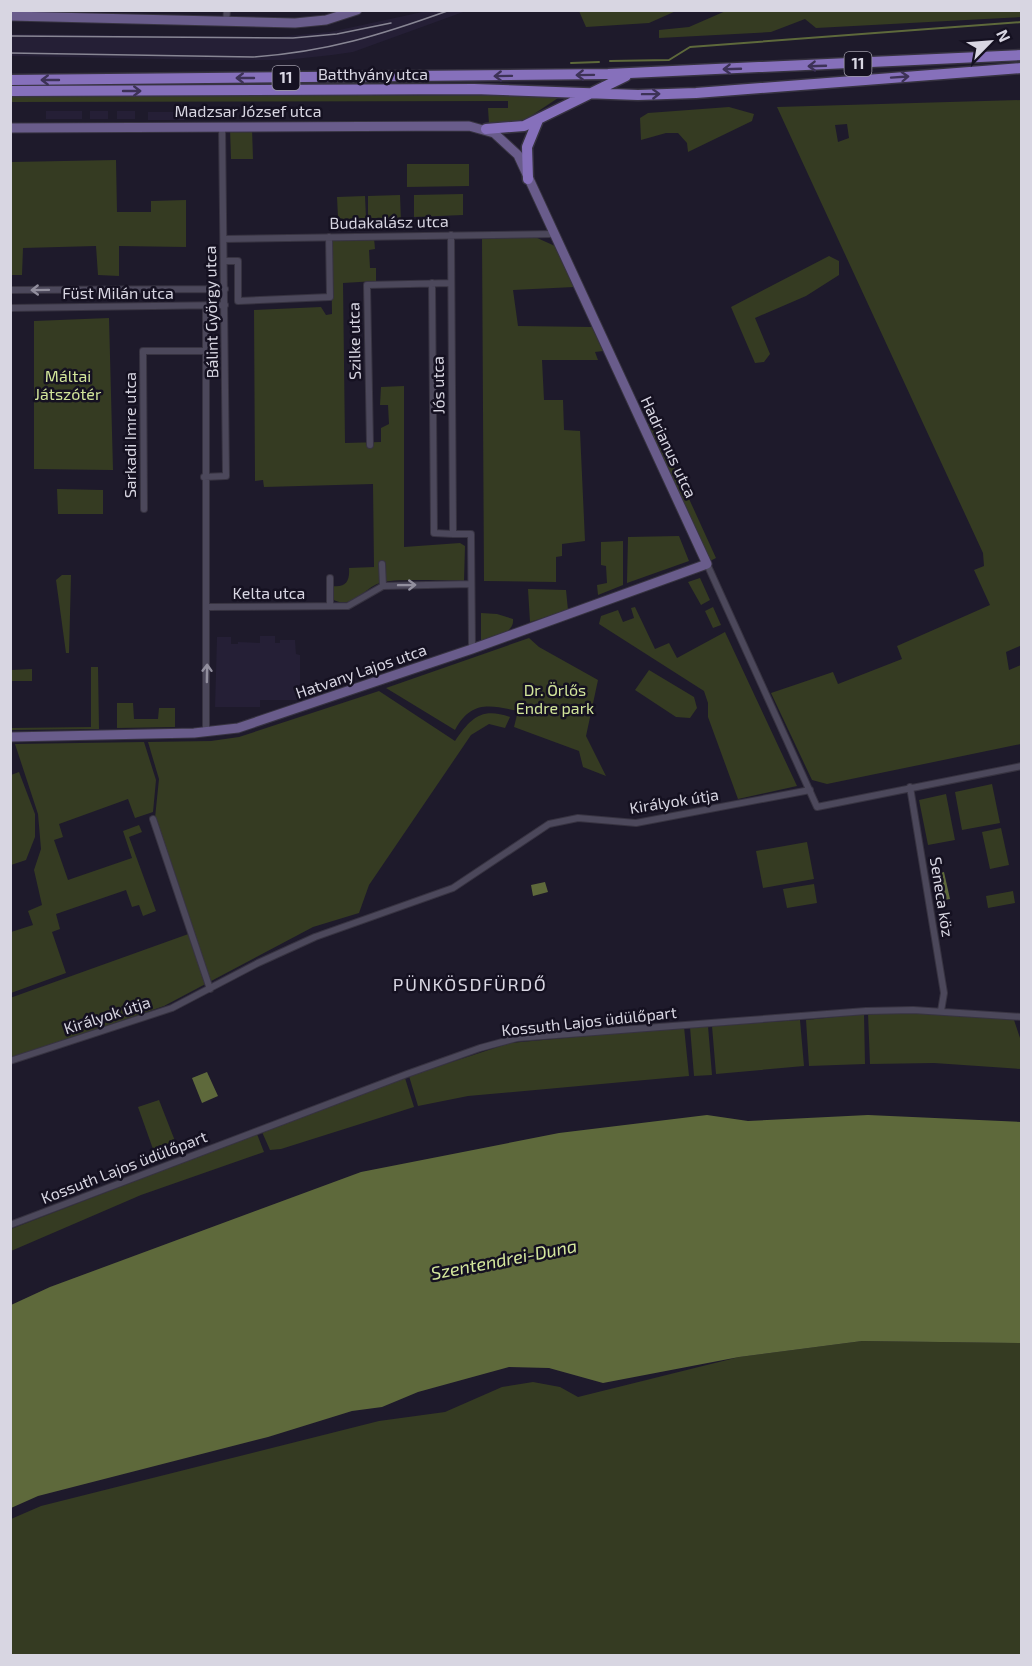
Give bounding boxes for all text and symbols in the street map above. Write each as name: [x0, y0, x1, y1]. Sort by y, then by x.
north arrow: [960, 12, 1020, 72]
text: N: [993, 26, 1015, 45]
road number: 11: [844, 52, 872, 76]
one-way arrow: [807, 60, 827, 71]
one-way arrow: [723, 63, 743, 74]
street label: Batthyány utca: [318, 64, 428, 83]
road number: 11: [272, 66, 300, 90]
one-way arrow: [575, 69, 595, 80]
one-way arrow: [493, 70, 513, 82]
one-way arrow: [890, 71, 910, 82]
one-way arrow: [235, 73, 255, 84]
one-way arrow: [40, 74, 60, 86]
one-way arrow: [121, 85, 141, 96]
one-way arrow: [640, 89, 660, 100]
street label: Madzsar József utca: [175, 101, 321, 120]
street label: Budakalász utca: [329, 211, 449, 232]
street label: Bálint György utca: [200, 246, 221, 379]
street label: Füst Milán utca: [62, 283, 174, 302]
one-way arrow: [31, 284, 51, 296]
street label: Szilke utca: [343, 302, 364, 380]
street label: Jós utca: [427, 356, 448, 414]
park label: Máltai Játszótér: [35, 366, 102, 403]
street label: Sarkadi Imre utca: [120, 372, 139, 498]
street label: Hadrianus utca: [638, 393, 701, 501]
one-way arrow: [397, 579, 417, 591]
street label: Kelta utca: [233, 583, 305, 602]
street label: Hatvany Lajos utca: [293, 639, 429, 703]
one-way arrow: [201, 664, 212, 684]
park label: Dr. Örlős Endre park: [516, 680, 594, 717]
street label: Királyok útja: [628, 784, 720, 818]
street label: Seneca köz: [927, 856, 958, 938]
district label: PÜNKÖSDFÜRDŐ: [393, 973, 547, 995]
street label: Királyok útja: [61, 992, 153, 1038]
street label: Kossuth Lajos üdülőpart: [500, 1002, 678, 1040]
street label: Kossuth Lajos üdülőpart: [38, 1126, 210, 1208]
water label: Szentendrei-Duna: [429, 1234, 579, 1284]

